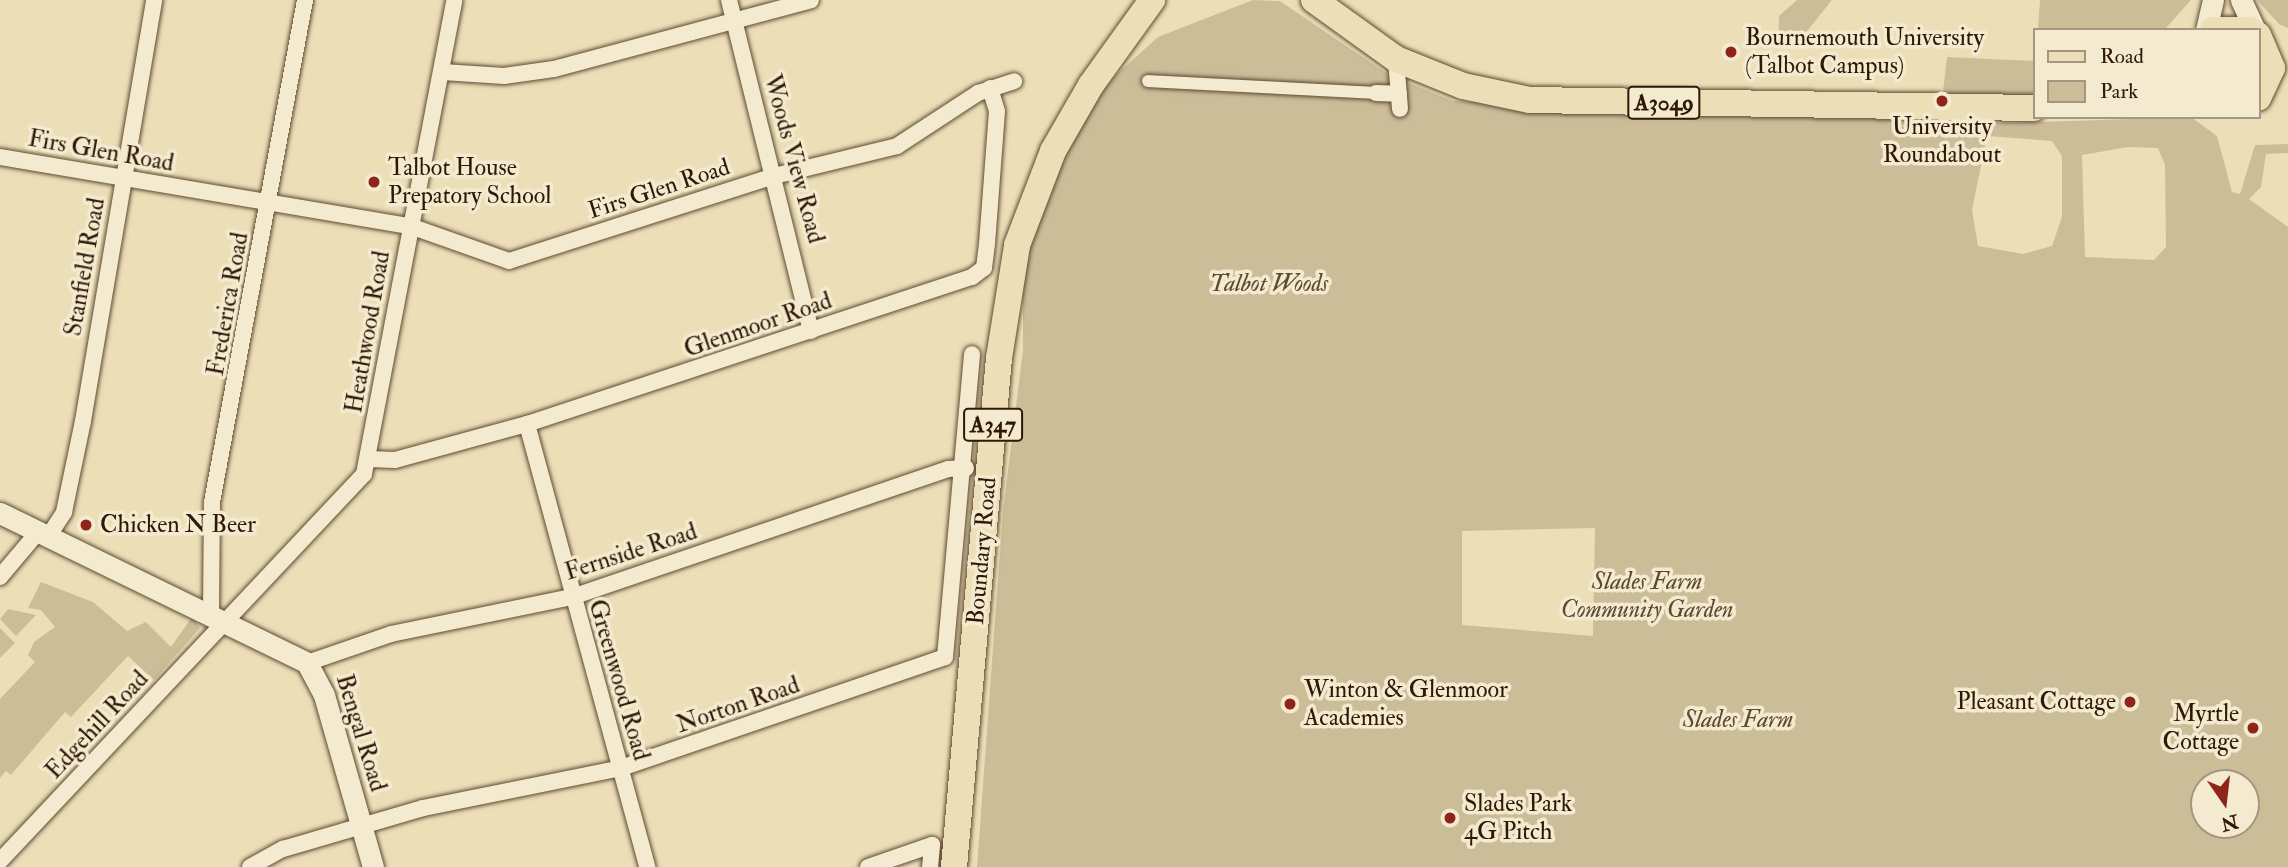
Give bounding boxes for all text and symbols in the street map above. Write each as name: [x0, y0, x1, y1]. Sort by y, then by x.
place label: Bournemouth University (Talbot Campus): [1745, 24, 1984, 80]
legend: [2032, 28, 2260, 119]
text: Road: [2100, 43, 2144, 70]
marker: Bournemouth University (Talbot Campus): [1723, 44, 1739, 60]
street label: Woods View Road: [758, 71, 830, 247]
text: Park: [2100, 78, 2138, 105]
road number: A3049: [1627, 83, 1701, 122]
marker: University Roundabout: [1934, 93, 1950, 109]
place label: University Roundabout: [1883, 113, 2001, 169]
street label: Firs Glen Road: [26, 124, 176, 178]
street label: Firs Glen Road: [584, 153, 734, 225]
place label: Talbot House Prepatory School: [388, 154, 551, 210]
marker: Talbot House Prepatory School: [366, 174, 382, 190]
street label: Stanfield Road: [59, 196, 111, 338]
street label: Frederica Road: [201, 230, 255, 378]
street label: Heathwood Road: [340, 249, 396, 415]
park label: Talbot Woods: [1210, 270, 1328, 298]
street label: Glenmoor Road: [680, 286, 836, 364]
road number: A347: [962, 406, 1024, 444]
street label: Boundary Road: [961, 476, 1003, 626]
place label: Chicken N Beer: [100, 511, 256, 539]
marker: Chicken N Beer: [78, 517, 94, 533]
street label: Fernside Road: [561, 517, 701, 587]
park label: Slades Farm Community Garden: [1561, 568, 1733, 624]
street label: Greenwood Road: [582, 596, 656, 764]
street label: Edgehill Road: [40, 665, 154, 785]
street label: Bengal Road: [330, 671, 392, 795]
street label: Norton Road: [673, 671, 803, 739]
place label: Winton & Glenmoor Academies: [1304, 676, 1508, 732]
place label: Pleasant Cottage: [1956, 688, 2116, 716]
marker: Pleasant Cottage: [2122, 694, 2138, 710]
marker: Winton & Glenmoor Academies: [1282, 696, 1298, 712]
place label: Myrtle Cottage: [2163, 700, 2239, 756]
park label: Slades Farm: [1683, 706, 1793, 734]
marker: Myrtle Cottage: [2245, 720, 2261, 736]
north arrow: [2190, 769, 2260, 839]
place label: Slades Park 4G Pitch: [1464, 790, 1572, 846]
text: N: [2218, 809, 2241, 836]
marker: Slades Park 4G Pitch: [1442, 810, 1458, 826]

